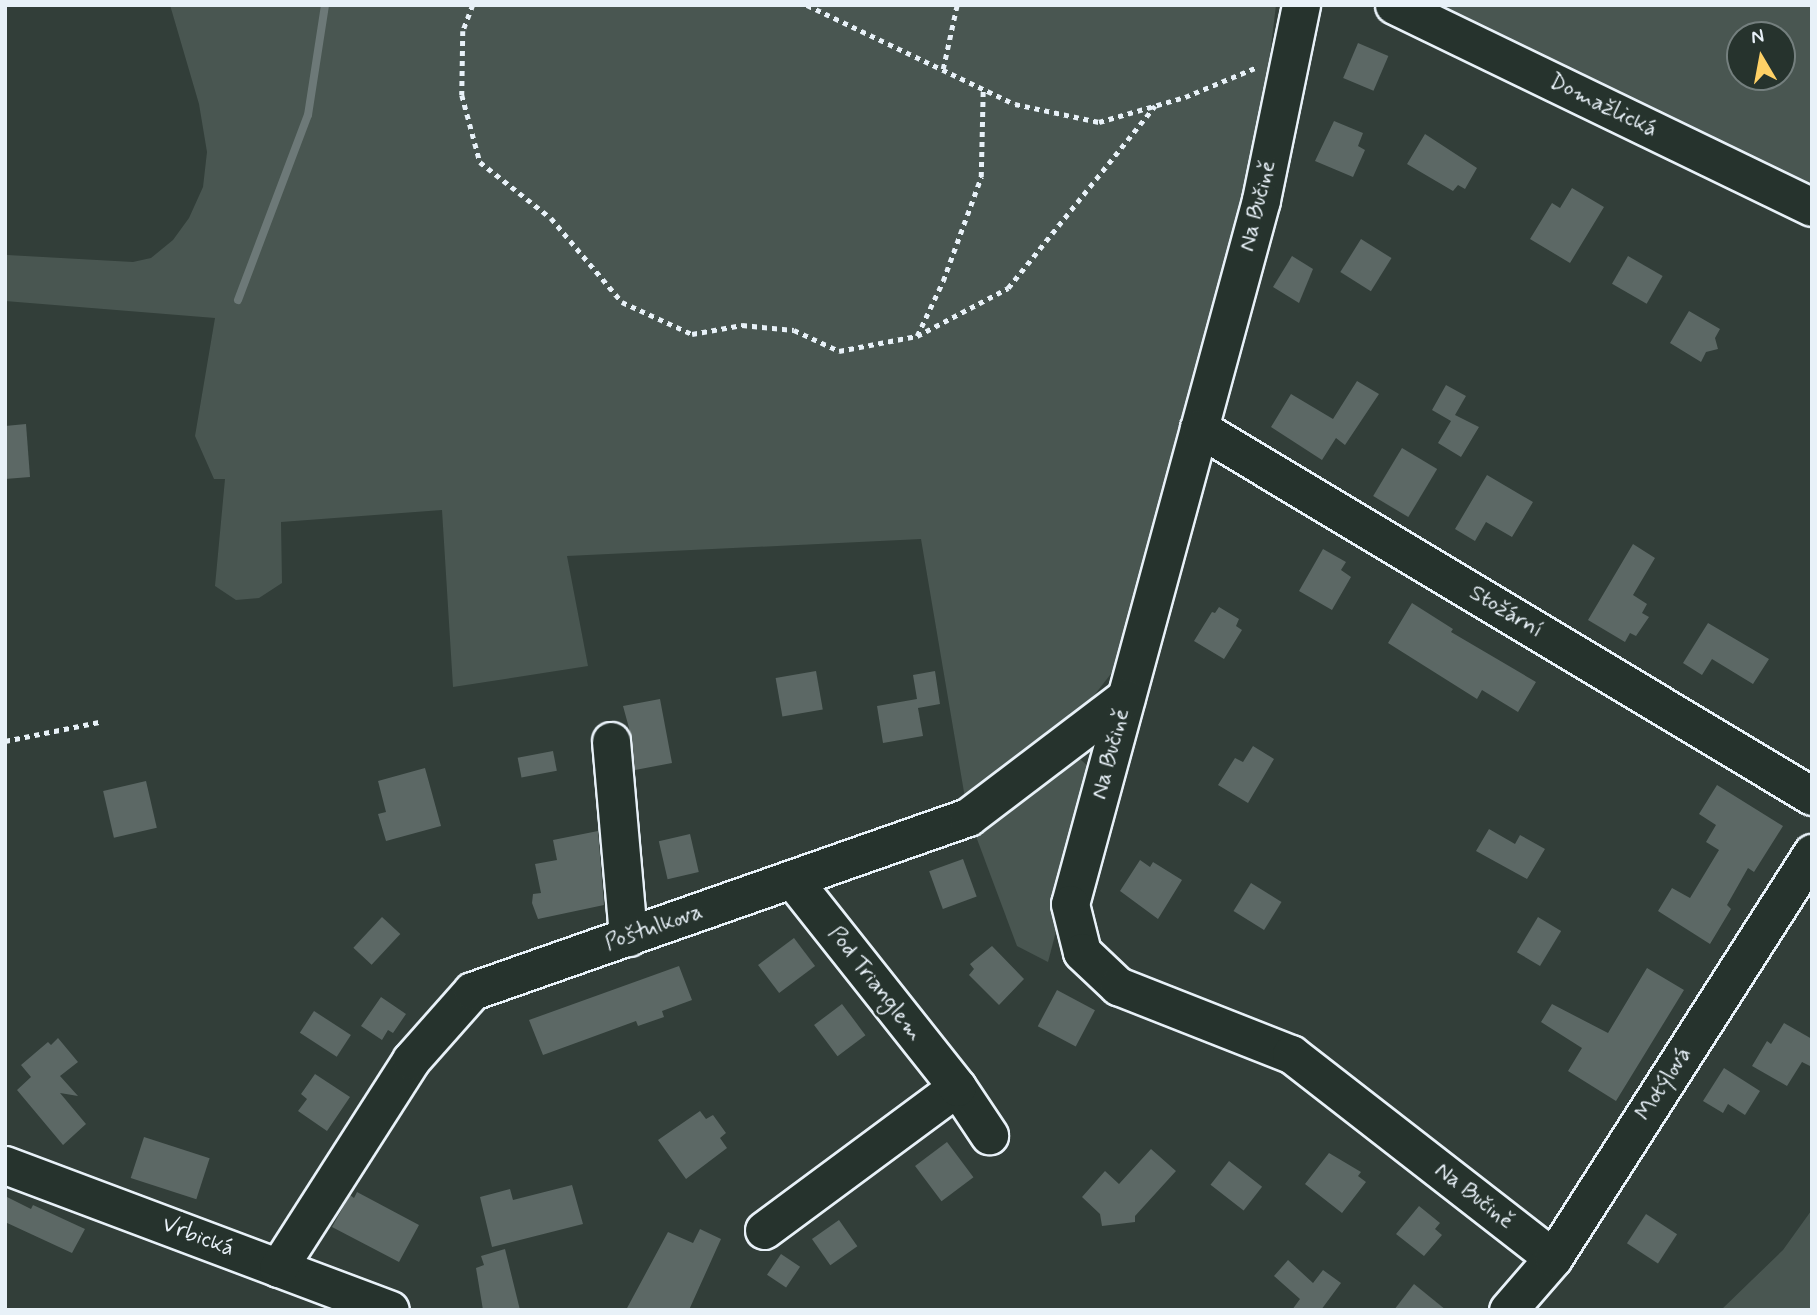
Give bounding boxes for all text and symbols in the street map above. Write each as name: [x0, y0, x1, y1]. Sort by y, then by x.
north arrow: [1726, 21, 1796, 91]
text: N: [1749, 23, 1766, 50]
street label: Domažlická: [1544, 68, 1662, 144]
street label: Na Bučině: [1233, 156, 1283, 256]
street label: Stožární: [1464, 579, 1548, 645]
street label: Na Bučině: [1085, 704, 1137, 804]
street label: Poštulkova: [601, 898, 707, 958]
street label: Pod Trianglem: [820, 919, 930, 1049]
street label: Motýlová: [1630, 1042, 1698, 1126]
street label: Na Bučině: [1428, 1156, 1520, 1236]
street label: Vrbická: [158, 1211, 238, 1263]

